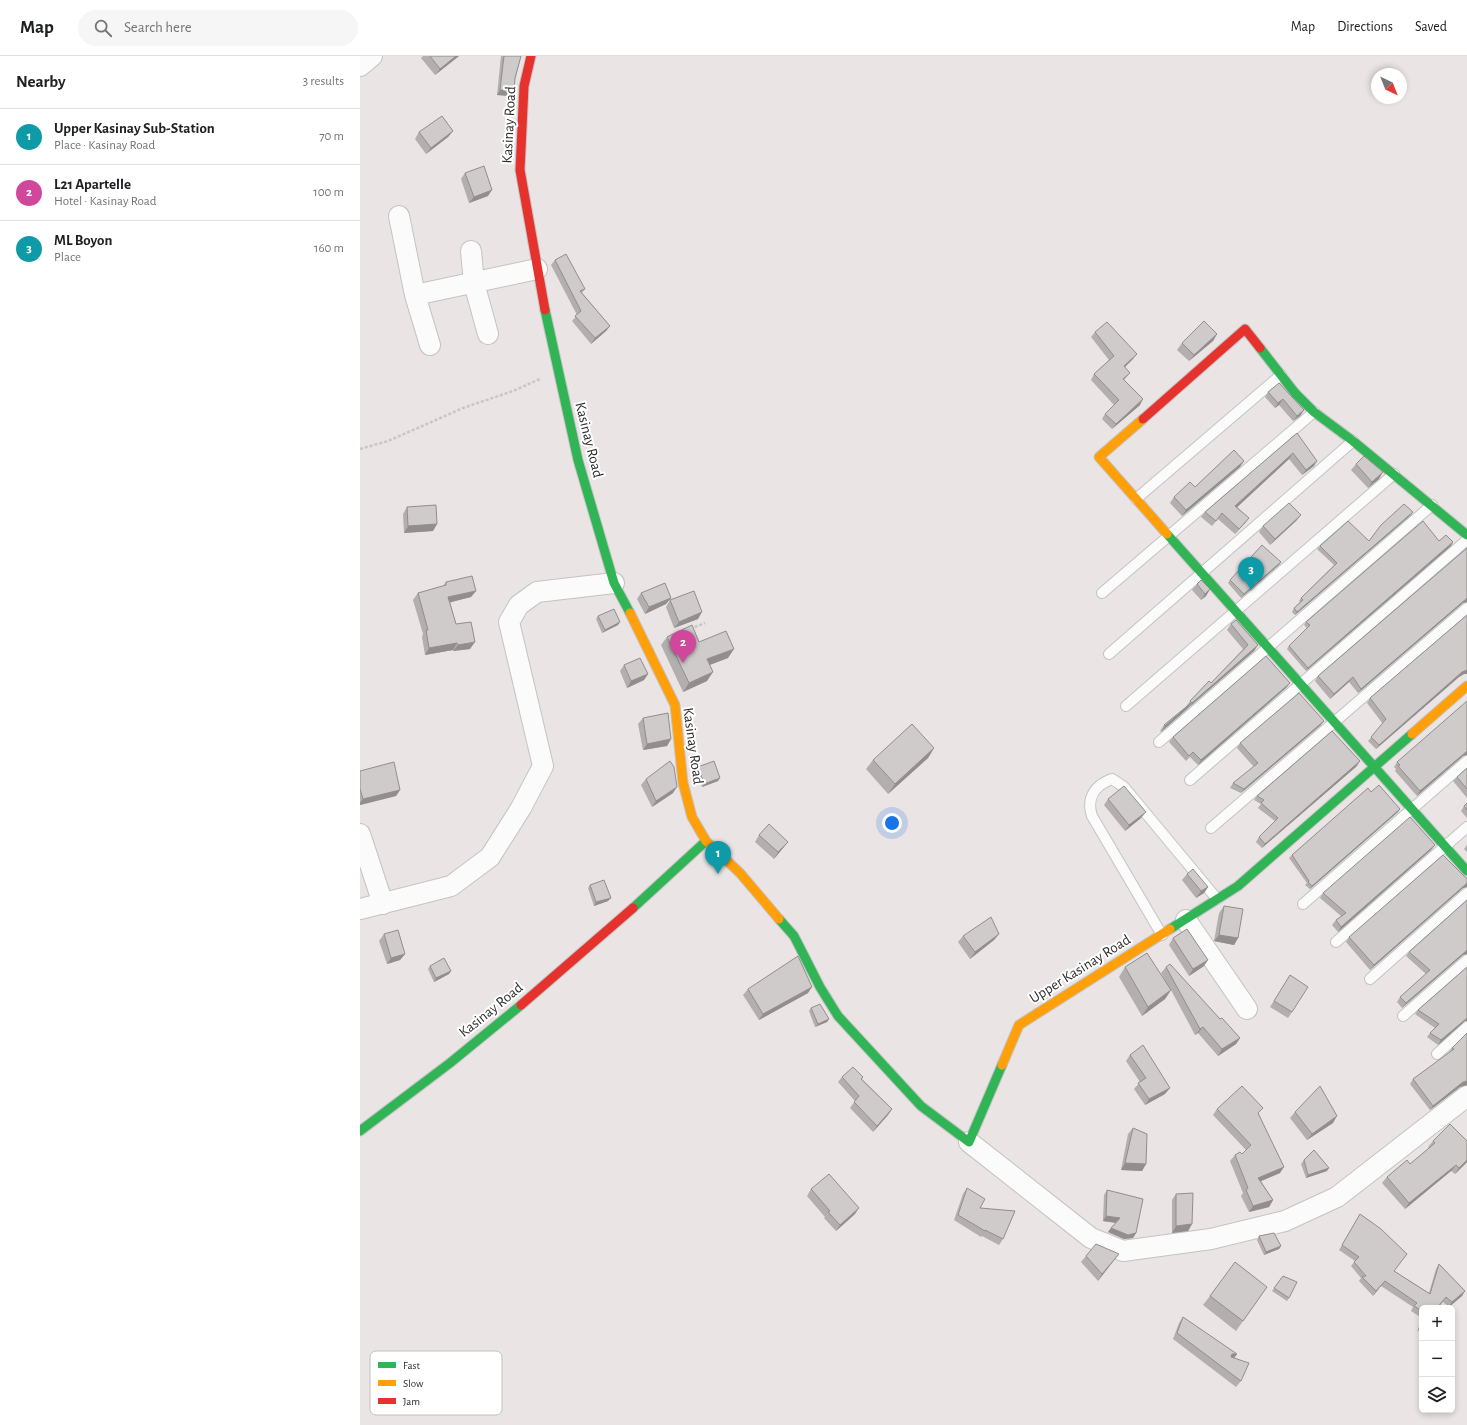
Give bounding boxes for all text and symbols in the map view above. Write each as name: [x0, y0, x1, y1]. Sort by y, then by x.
search box: [78, 10, 358, 46]
icon: search: [92, 17, 114, 39]
text: Map: [20, 18, 54, 37]
text: Search here: [124, 20, 192, 35]
text: Map: [1291, 20, 1315, 34]
text: Directions: [1337, 20, 1393, 34]
text: Saved: [1415, 20, 1447, 34]
north arrow: [1371, 68, 1407, 104]
text: Nearby: [16, 73, 66, 90]
text: 3 results: [303, 75, 344, 88]
street label: Kasinay Road: [499, 86, 519, 164]
text: Upper Kasinay Sub-Station: [54, 121, 215, 136]
text: 1: [27, 130, 31, 143]
text: 70 m: [319, 130, 344, 143]
text: Place · Kasinay Road: [54, 139, 155, 152]
text: L21 Apartelle: [54, 177, 131, 192]
text: 2: [26, 186, 32, 199]
text: 100 m: [313, 186, 344, 199]
text: Hotel · Kasinay Road: [54, 195, 157, 208]
text: ML Boyon: [54, 233, 112, 248]
text: 3: [26, 242, 32, 255]
text: 160 m: [314, 242, 344, 255]
text: Place: [54, 251, 81, 264]
street label: Kasinay Road: [572, 401, 606, 480]
pin: 3: [1238, 557, 1264, 590]
pin: 2: [670, 630, 696, 663]
street label: Kasinay Road: [680, 707, 706, 786]
your location: [882, 813, 902, 833]
pin: 1: [705, 841, 731, 874]
street label: Upper Kasinay Road: [1027, 932, 1133, 1006]
street label: Kasinay Road: [456, 980, 526, 1040]
map controls: [1419, 1305, 1455, 1413]
button: +: [1419, 1305, 1455, 1341]
button: −: [1419, 1341, 1455, 1377]
legend: [370, 1351, 502, 1415]
text: Fast: [403, 1360, 421, 1371]
button: layers: [1419, 1377, 1455, 1413]
text: Slow: [403, 1378, 424, 1389]
text: Jam: [403, 1396, 420, 1407]

